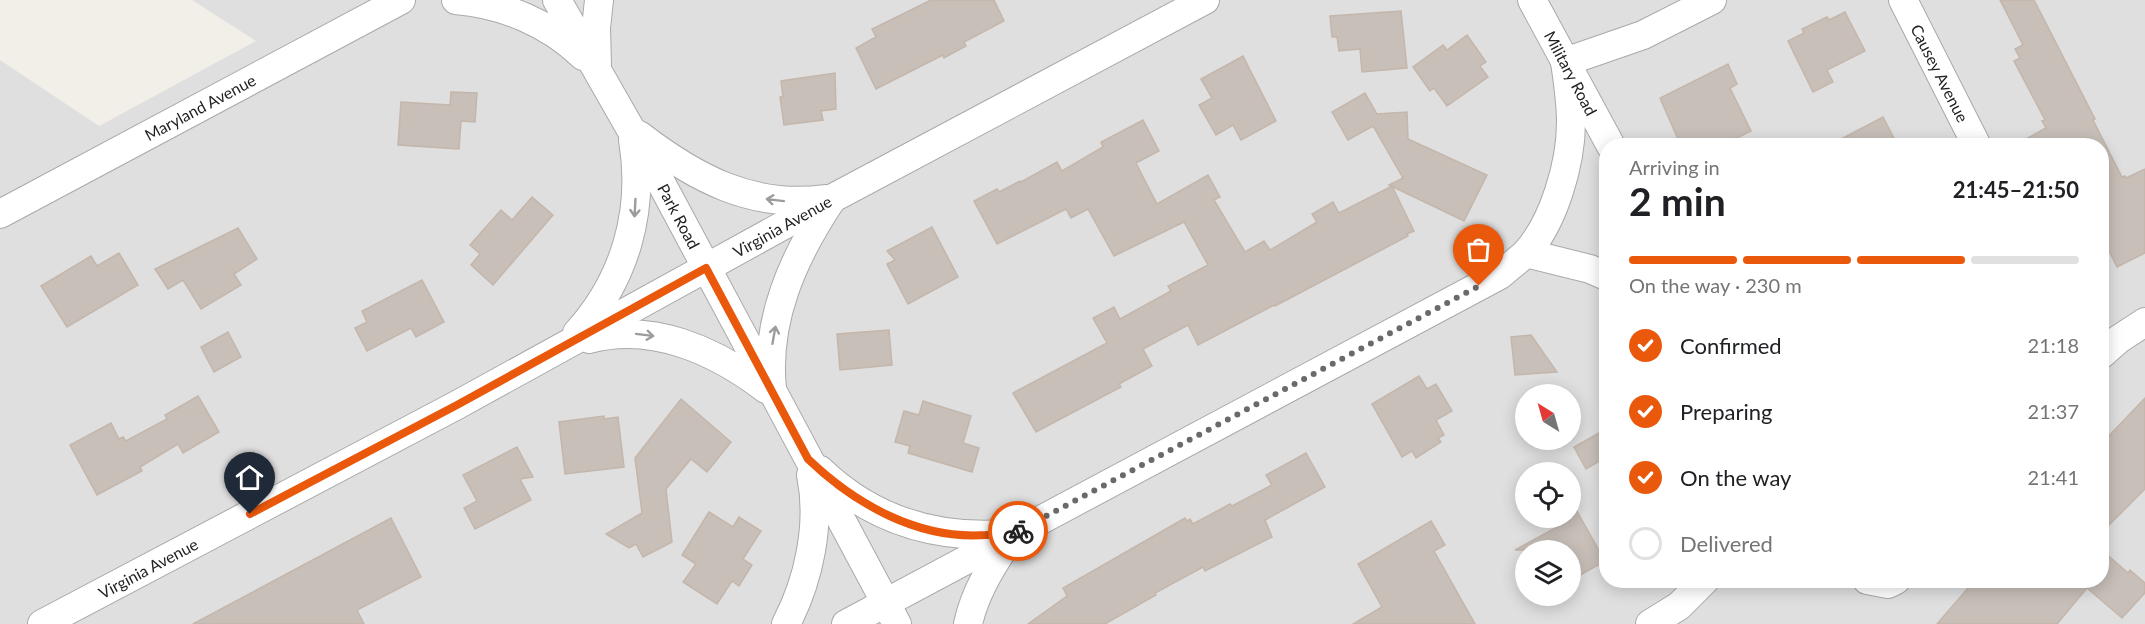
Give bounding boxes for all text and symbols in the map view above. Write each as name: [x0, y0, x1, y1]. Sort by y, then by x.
street label: Causey Avenue: [1907, 21, 1973, 125]
street label: Military Road: [1541, 27, 1601, 119]
street label: Maryland Avenue: [141, 70, 259, 144]
text: Arriving in: [1629, 155, 1720, 179]
text: 21:45–21:50: [1953, 176, 2079, 203]
text: 2 min: [1629, 178, 1726, 224]
street label: Park Road: [654, 180, 704, 252]
street label: Virginia Avenue: [729, 191, 835, 261]
one-way arrow: [765, 194, 785, 205]
one-way arrow: [629, 198, 640, 218]
pin: [1453, 224, 1504, 286]
icon: bag: [1462, 233, 1495, 266]
text: On the way · 230 m: [1629, 273, 1802, 297]
one-way arrow: [769, 326, 780, 346]
icon: check: [1629, 329, 1662, 362]
one-way arrow: [635, 330, 654, 341]
text: Confirmed: [1680, 332, 1782, 359]
text: 21:18: [2028, 333, 2079, 357]
north arrow: [1515, 384, 1581, 450]
map controls: [1515, 384, 1581, 606]
icon: check: [1629, 395, 1662, 428]
text: Preparing: [1680, 398, 1772, 425]
text: 21:37: [2028, 399, 2079, 423]
pin: [224, 452, 275, 514]
icon: home: [233, 461, 266, 494]
icon: check: [1629, 461, 1662, 494]
button: locate: [1515, 462, 1581, 528]
text: On the way: [1680, 464, 1791, 491]
text: 21:41: [2028, 465, 2079, 489]
courier: [988, 501, 1048, 561]
icon: bike: [1002, 515, 1035, 548]
text: Delivered: [1680, 530, 1773, 557]
street label: Virginia Avenue: [95, 534, 201, 602]
button: layers: [1515, 540, 1581, 606]

